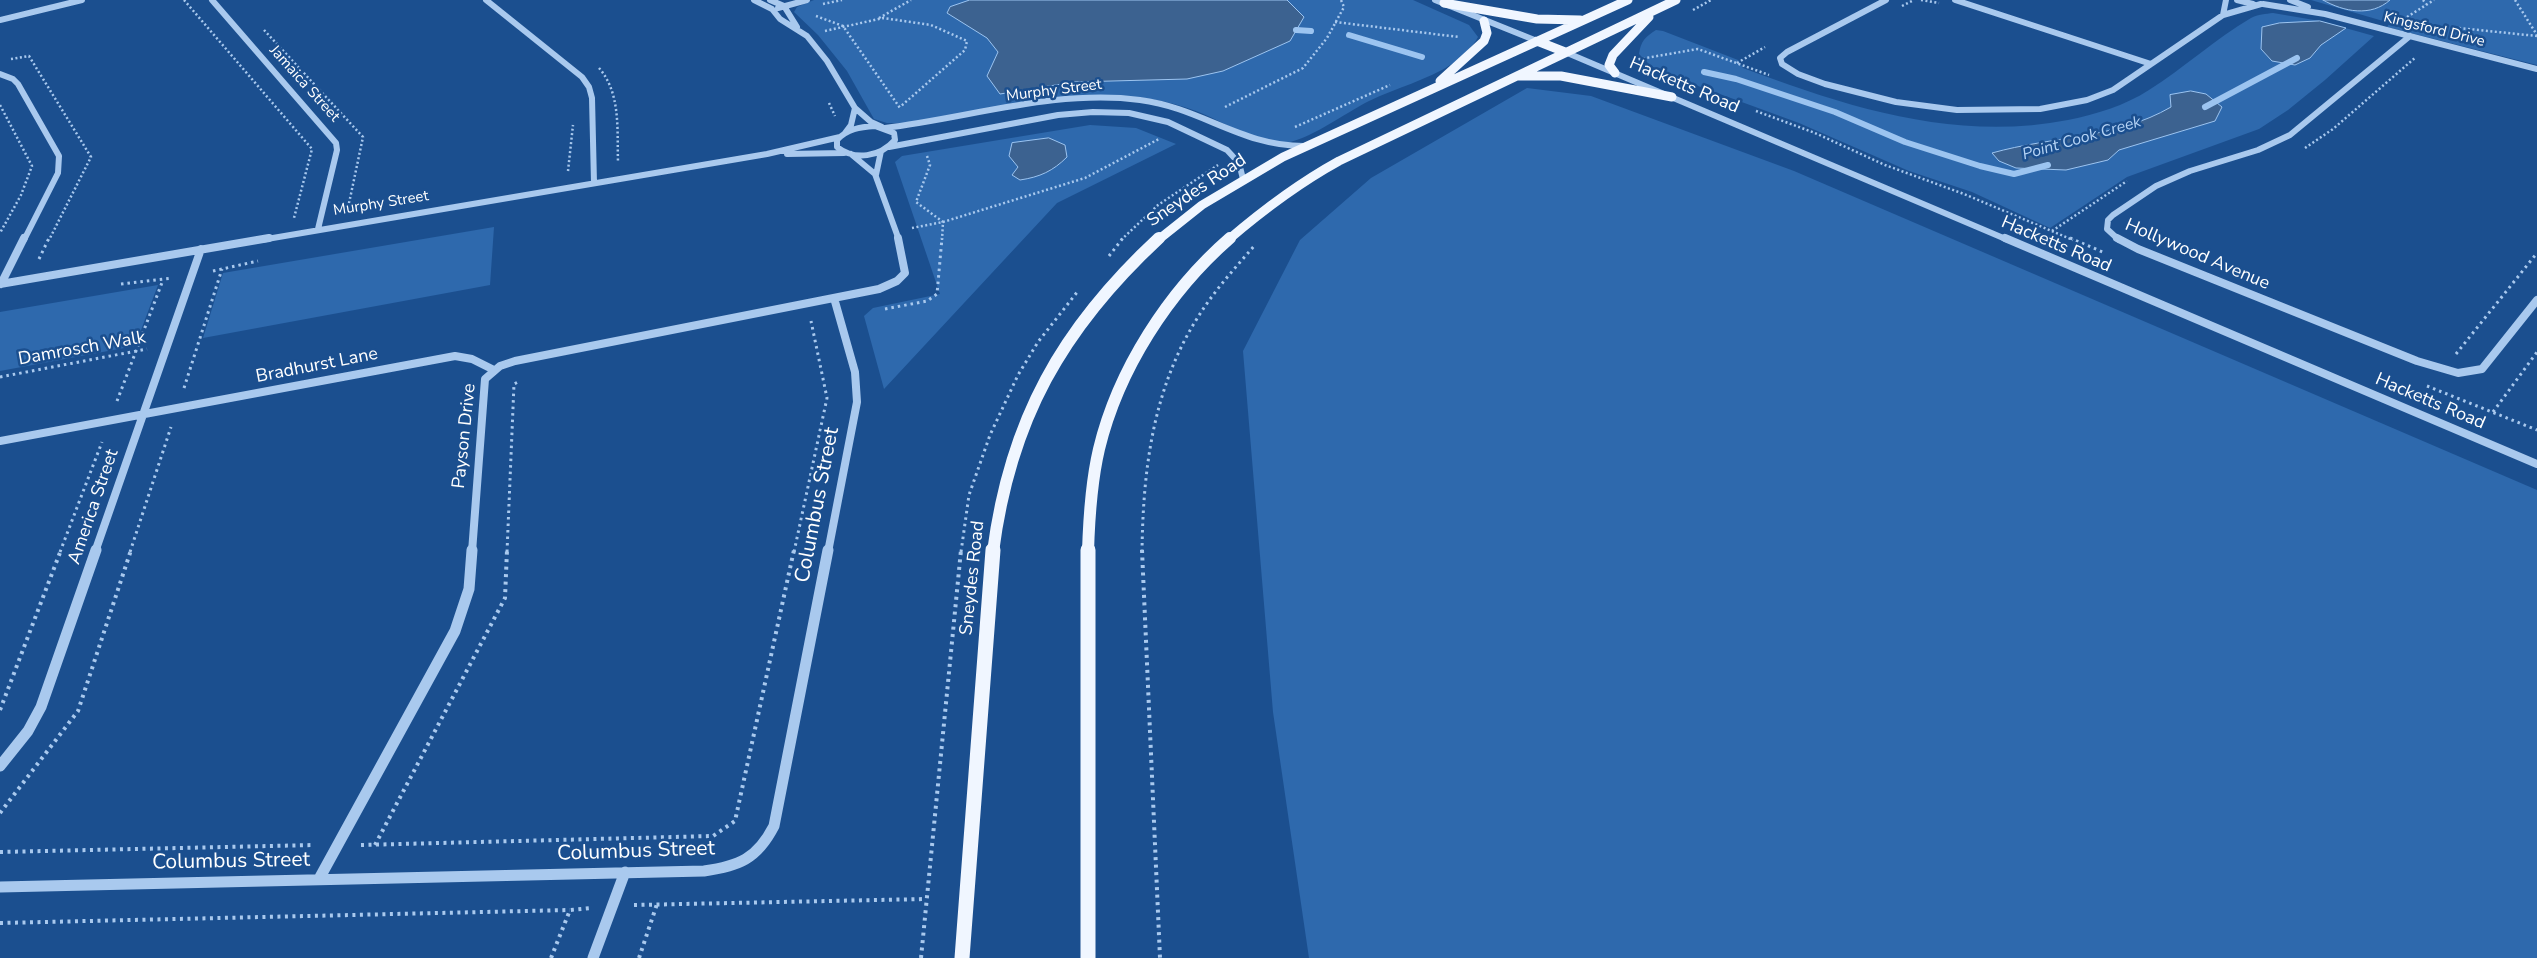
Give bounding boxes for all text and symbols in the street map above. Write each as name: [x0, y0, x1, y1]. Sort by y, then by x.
street label: Kingsford Drive: [2381, 9, 2487, 51]
street label: Jamaica Street: [265, 42, 343, 126]
street label: Hacketts Road: [1626, 53, 1742, 119]
street label: Murphy Street: [1005, 76, 1103, 106]
water label: Point Cook Creek: [2020, 113, 2144, 165]
street label: Sneydes Road: [1143, 150, 1251, 232]
street label: Murphy Street: [332, 188, 430, 220]
street label: Hacketts Road: [1998, 212, 2114, 278]
street label: Hollywood Avenue: [2121, 215, 2273, 295]
street label: Damrosch Walk: [17, 327, 147, 371]
street label: Bradhurst Lane: [254, 344, 380, 388]
street label: Hacketts Road: [2372, 369, 2488, 435]
street label: Payson Drive: [449, 382, 481, 490]
street label: Columbus Street: [791, 425, 845, 585]
street label: America Street: [64, 447, 124, 567]
street label: Sneydes Road: [956, 520, 990, 636]
street label: Columbus Street: [557, 837, 715, 867]
street label: Columbus Street: [152, 848, 310, 876]

